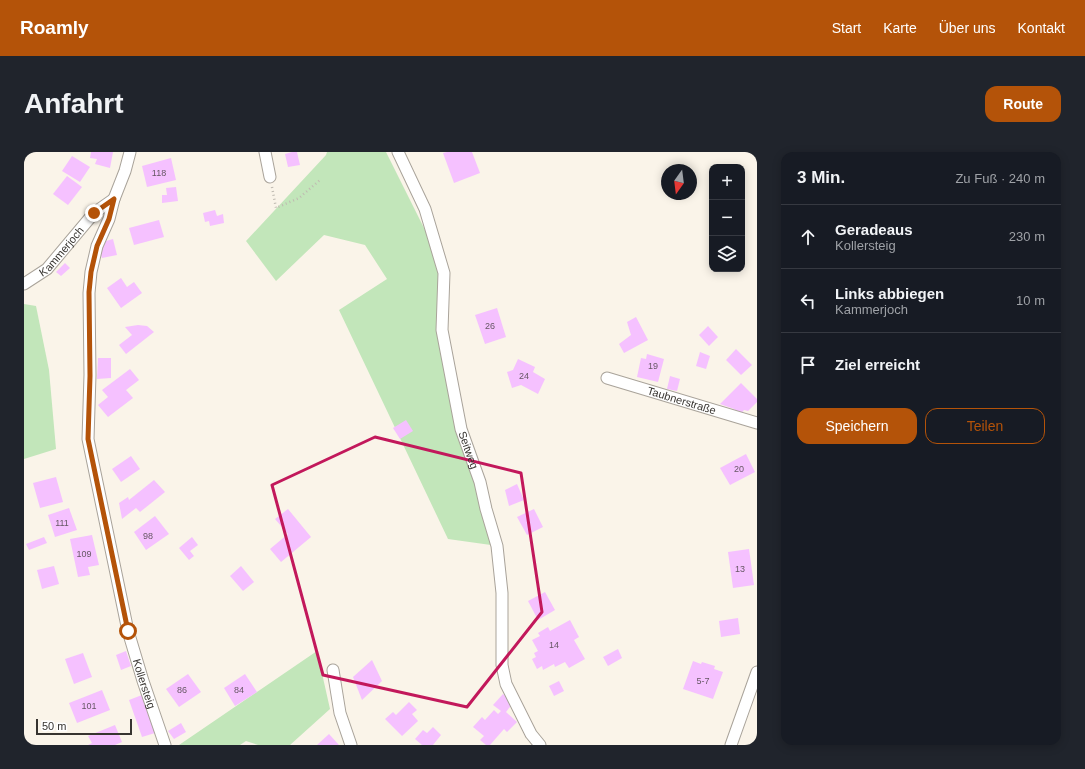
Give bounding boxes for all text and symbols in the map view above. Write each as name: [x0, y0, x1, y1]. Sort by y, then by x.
text: Roamly: [20, 17, 89, 38]
text: Start: [832, 20, 861, 36]
text: Karte: [883, 20, 917, 36]
text: Über uns: [939, 20, 996, 36]
text: Kontakt: [1018, 20, 1065, 36]
button: Route: [985, 86, 1061, 122]
text: Anfahrt: [24, 88, 124, 119]
north arrow: [661, 164, 697, 200]
map controls: [709, 164, 745, 272]
button: +: [709, 164, 745, 200]
house number: 118: [152, 168, 166, 178]
text: 3 Min.: [797, 168, 845, 187]
text: Zu Fuß · 240 m: [955, 171, 1045, 186]
button: −: [709, 200, 745, 236]
route end: [85, 204, 103, 222]
text: Geradeaus: [835, 221, 913, 238]
street label: Kammerjoch: [37, 224, 86, 279]
icon: ahead: [797, 226, 819, 248]
text: 230 m: [1009, 229, 1045, 244]
button: layers: [709, 236, 745, 272]
text: Kollersteig: [835, 238, 896, 253]
text: Links abbiegen: [835, 285, 944, 302]
icon: left: [797, 290, 819, 312]
text: 10 m: [1016, 293, 1045, 308]
text: Kammerjoch: [835, 302, 908, 317]
house number: 26: [485, 321, 495, 331]
icon: arrive: [797, 354, 819, 376]
text: Ziel erreicht: [835, 356, 920, 373]
house number: 19: [648, 361, 658, 371]
house number: 24: [519, 371, 529, 381]
street label: Taubnerstraße: [646, 384, 717, 416]
button: Speichern: [797, 408, 917, 444]
button: Teilen: [925, 408, 1045, 444]
street label: Seitweg: [456, 430, 481, 470]
house number: 20: [734, 464, 744, 474]
house number: 111: [55, 518, 69, 528]
house number: 98: [143, 531, 153, 541]
house number: 109: [76, 549, 92, 559]
house number: 13: [735, 564, 745, 574]
route start: [119, 622, 137, 640]
house number: 14: [549, 640, 559, 650]
street label: Kollersteig: [131, 657, 158, 710]
house number: 5-7: [696, 676, 710, 686]
house number: 86: [177, 685, 187, 695]
house number: 84: [234, 685, 244, 695]
house number: 101: [81, 701, 97, 711]
scale bar: [36, 717, 132, 736]
text: 50 m: [42, 720, 66, 732]

